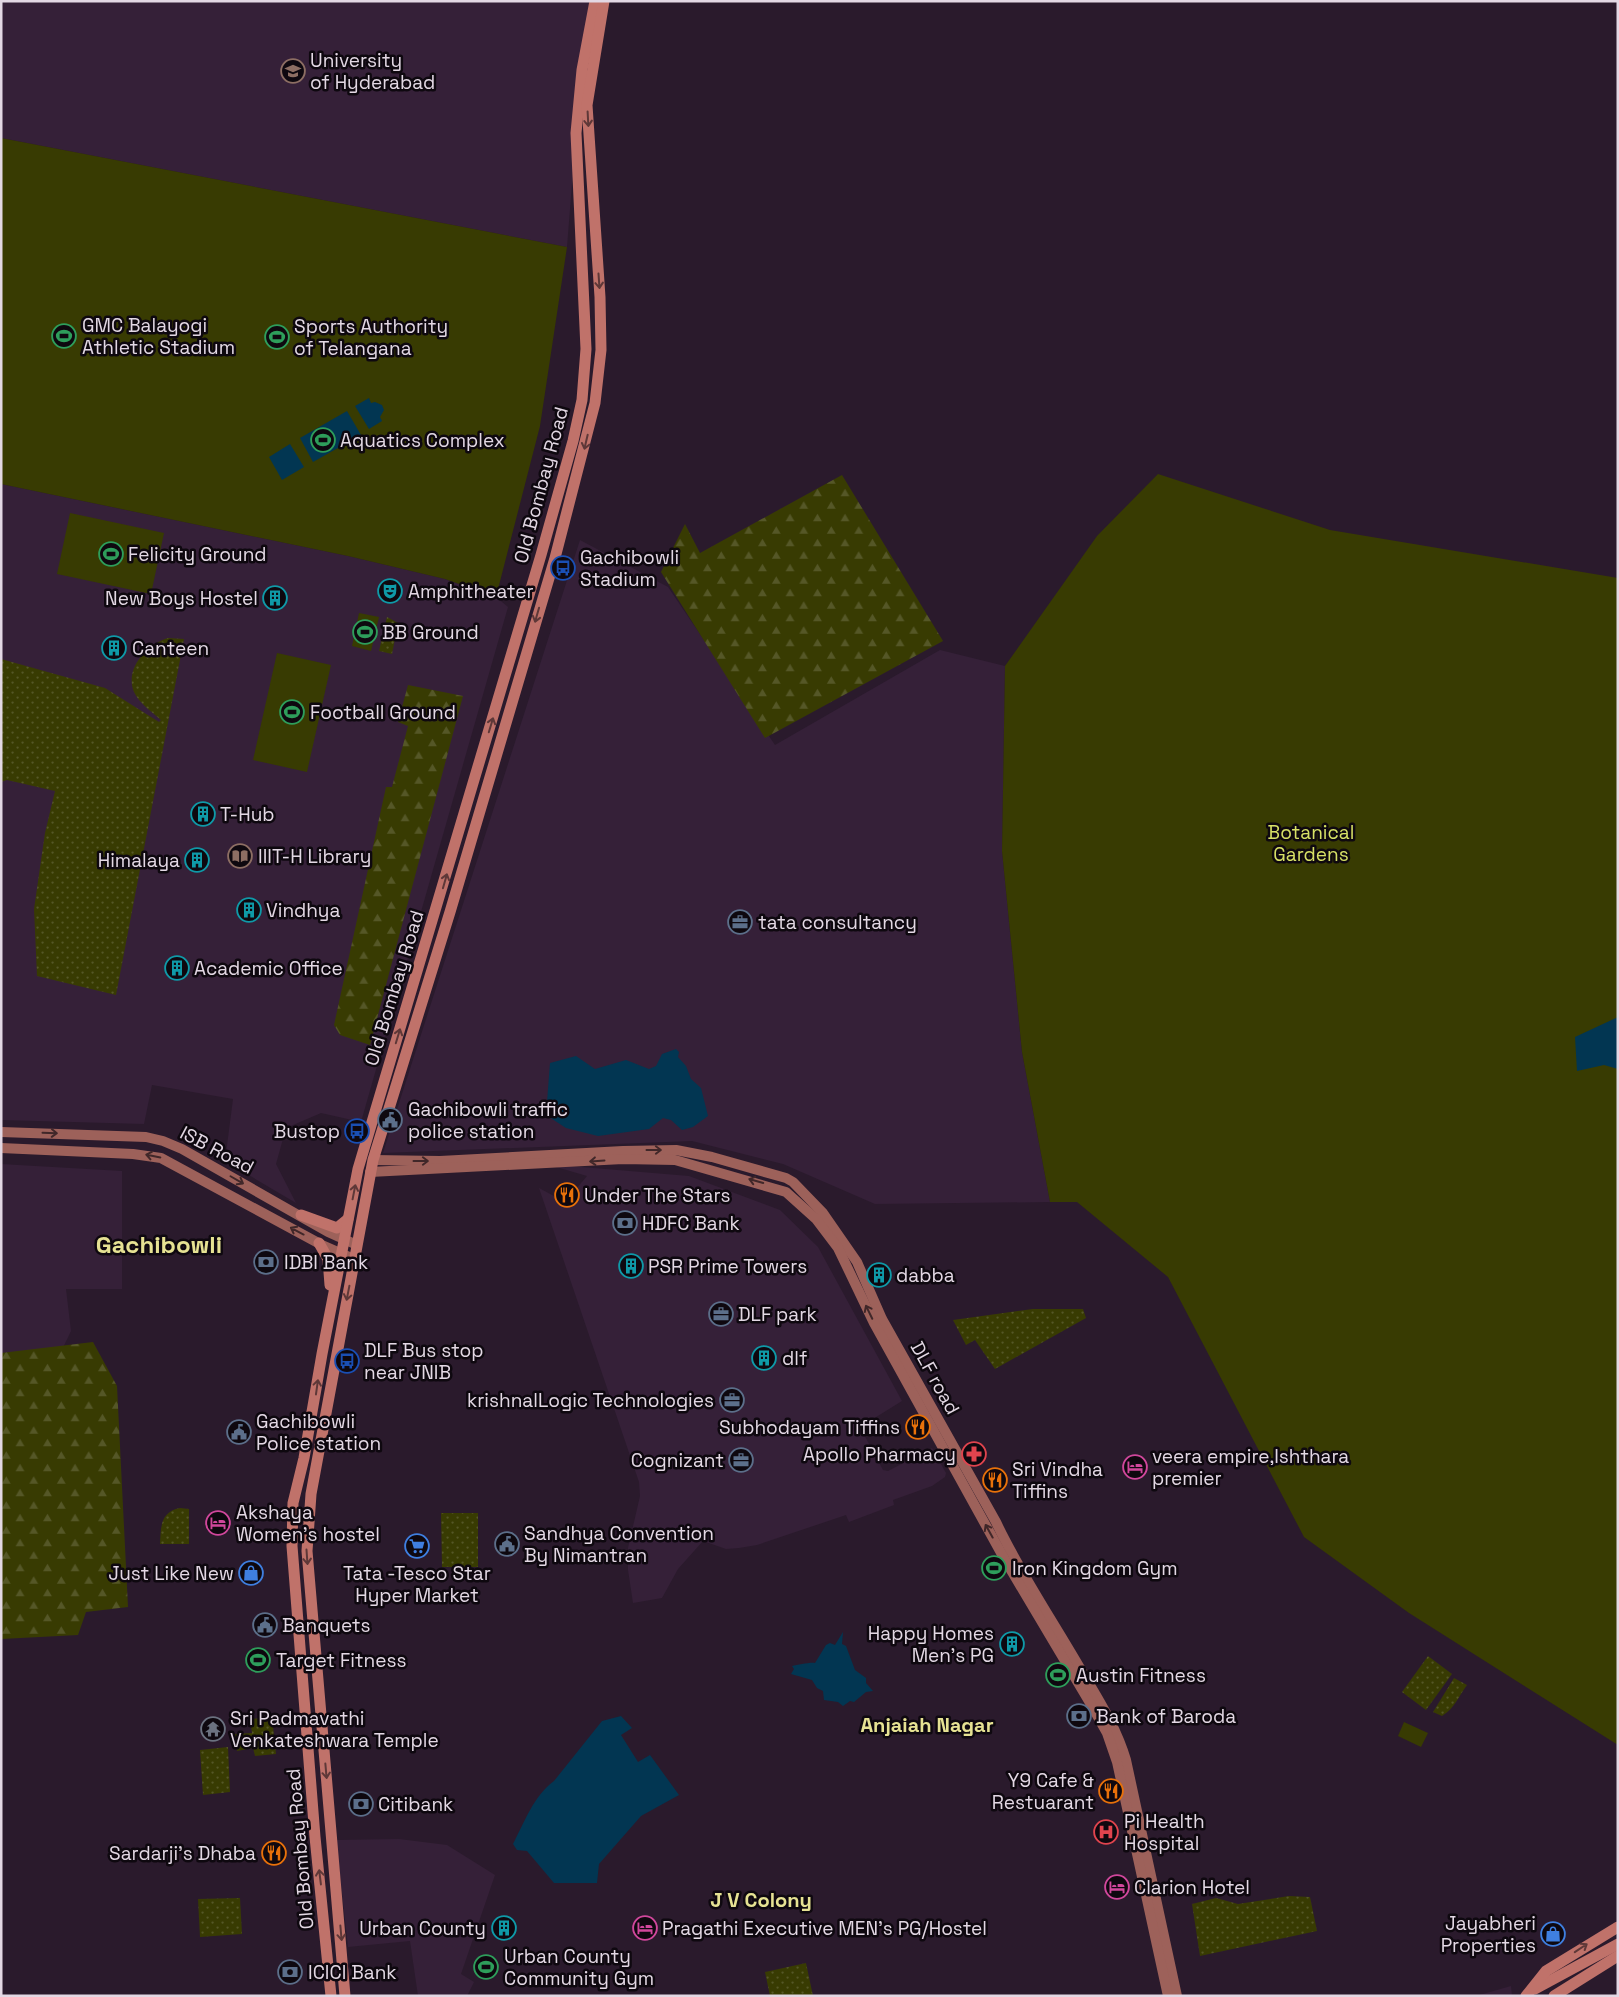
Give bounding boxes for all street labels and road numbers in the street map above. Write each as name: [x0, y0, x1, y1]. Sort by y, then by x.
street label: Old Bombay Road: [508, 404, 574, 566]
street label: Old Bombay Road: [358, 907, 430, 1069]
street label: ISB Road: [176, 1120, 258, 1180]
street label: DLF road: [905, 1337, 965, 1419]
street label: Old Bombay Road: [281, 1768, 319, 1930]

